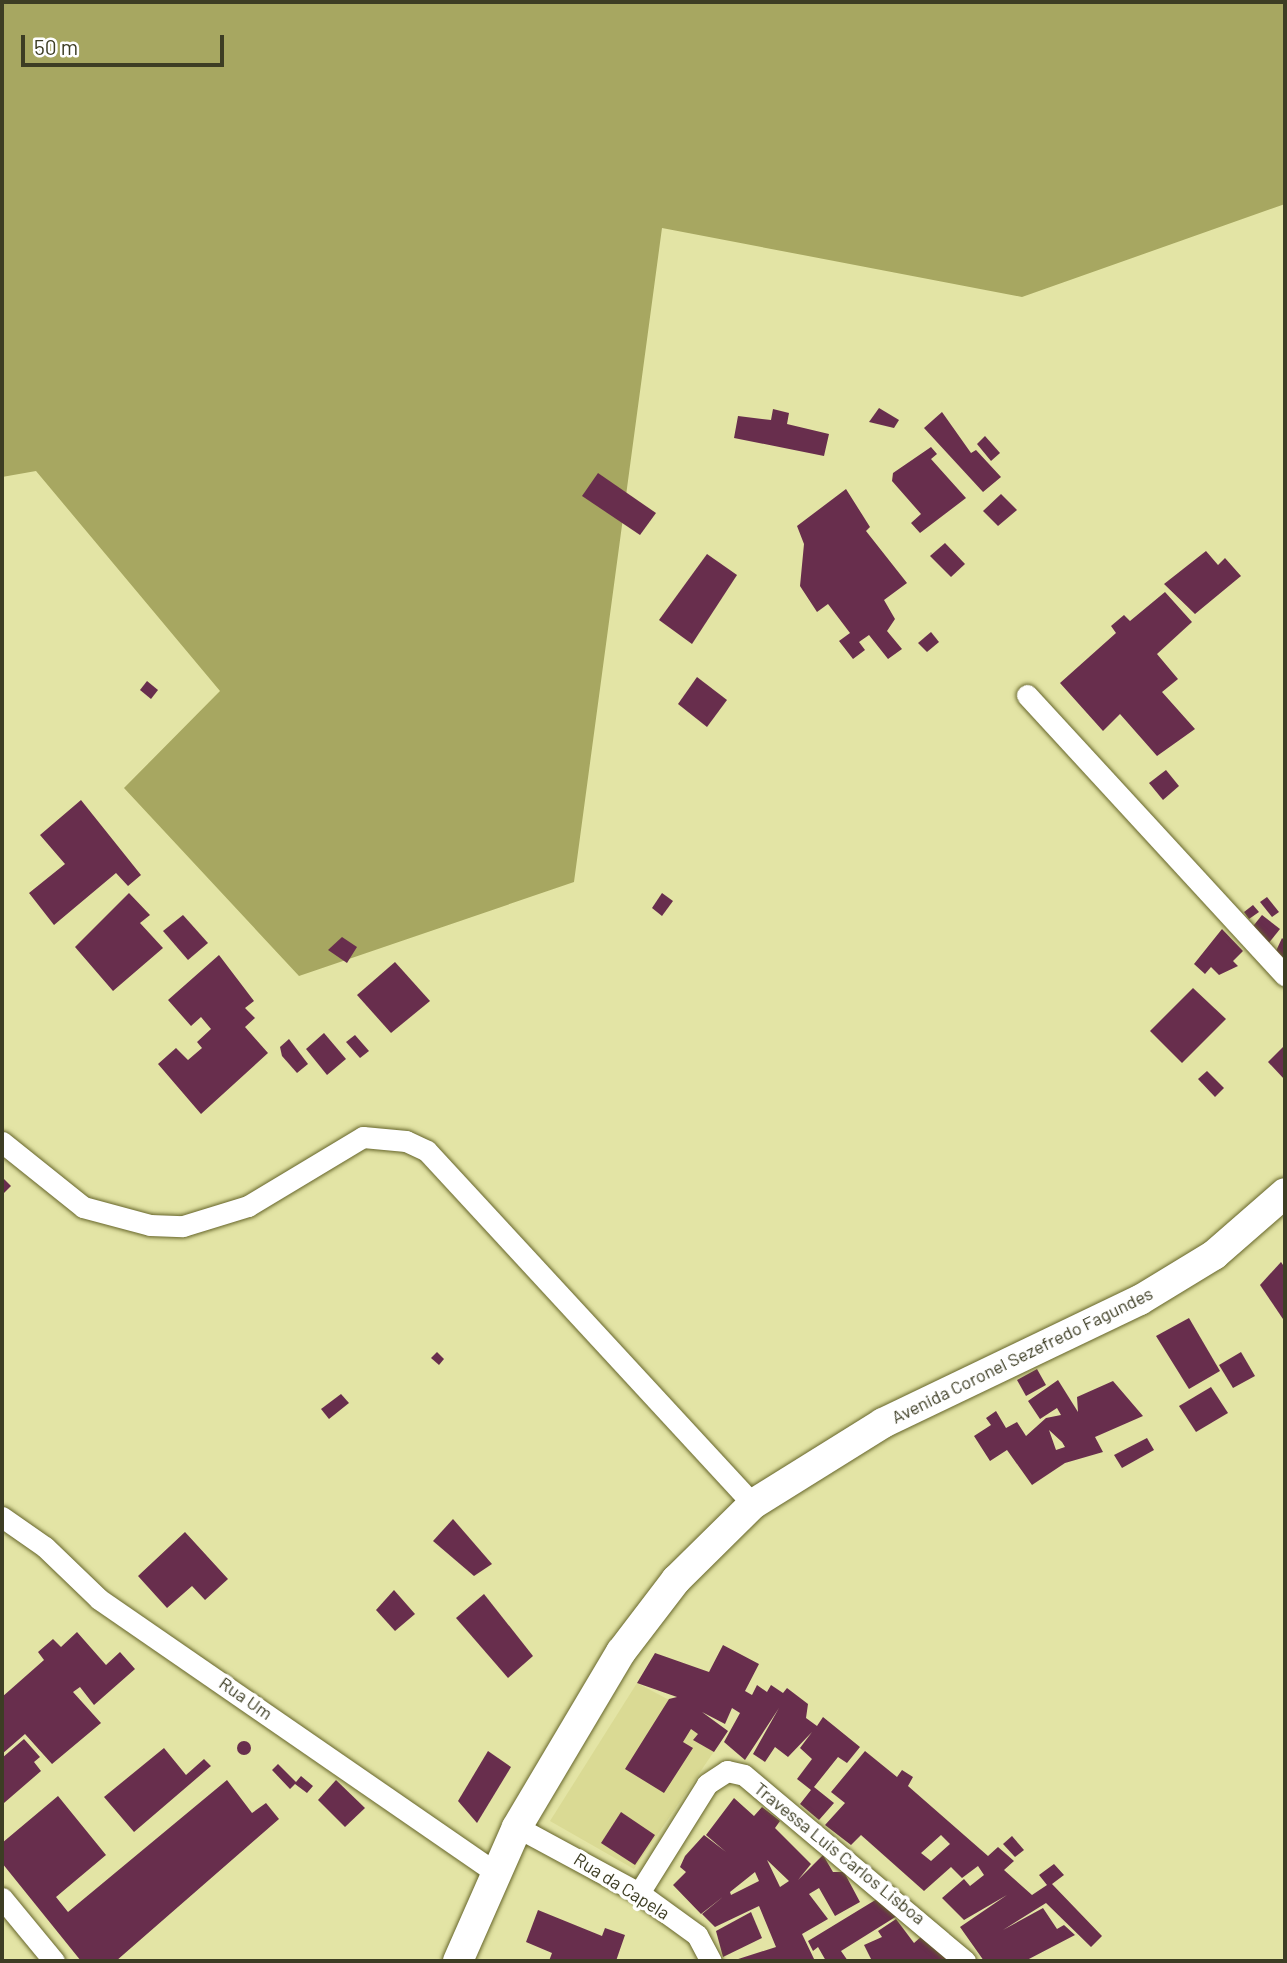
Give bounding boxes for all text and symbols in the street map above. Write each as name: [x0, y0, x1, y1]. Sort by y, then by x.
scale bar: [24, 21, 228, 65]
text: 50 m: [34, 34, 78, 59]
street label: Avenida Coronel Sezefredo Fagundes: [888, 1282, 1156, 1428]
street label: Rua Um: [215, 1672, 277, 1724]
street label: Travessa Luis Carlos Lisboa: [750, 1777, 930, 1929]
street label: Rua da Capela: [570, 1848, 674, 1924]

